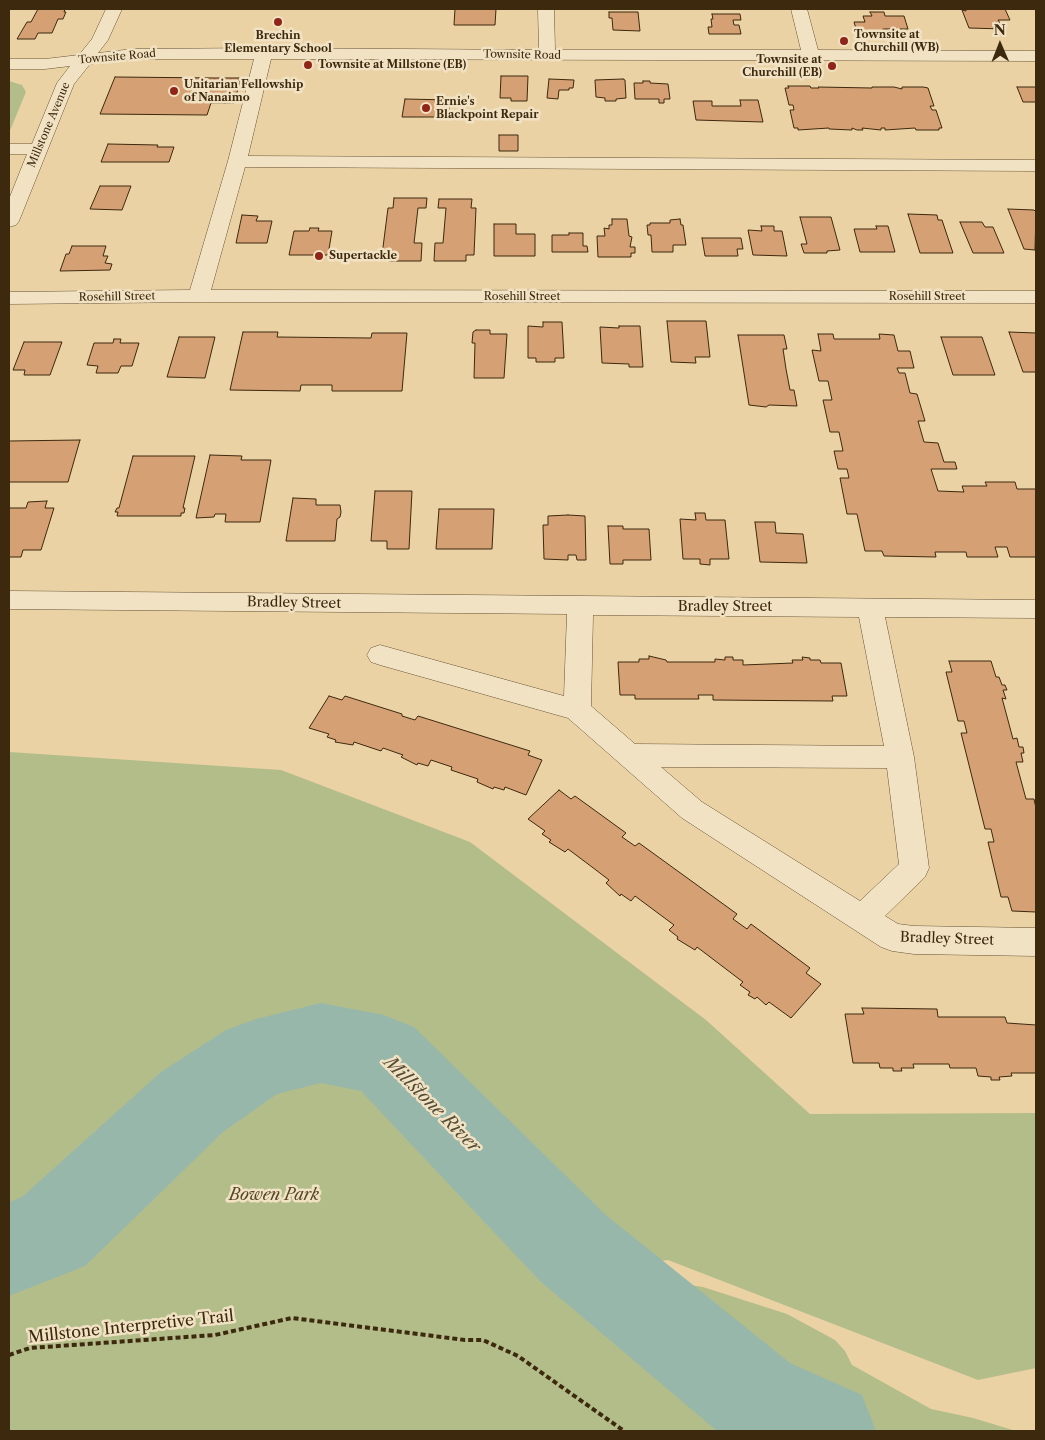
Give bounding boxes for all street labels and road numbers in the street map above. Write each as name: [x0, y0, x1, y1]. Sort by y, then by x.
street label: Townsite Road: [78, 47, 156, 67]
street label: Townsite Road: [483, 48, 561, 62]
street label: Millstone Avenue: [25, 80, 73, 170]
street label: Rosehill Street: [79, 290, 155, 304]
street label: Rosehill Street: [484, 290, 560, 304]
street label: Rosehill Street: [889, 290, 965, 304]
street label: Bradley Street: [247, 594, 341, 612]
street label: Bradley Street: [678, 599, 772, 615]
street label: Bradley Street: [900, 929, 994, 949]
street label: Millstone Interpretive Trail: [27, 1307, 235, 1347]

